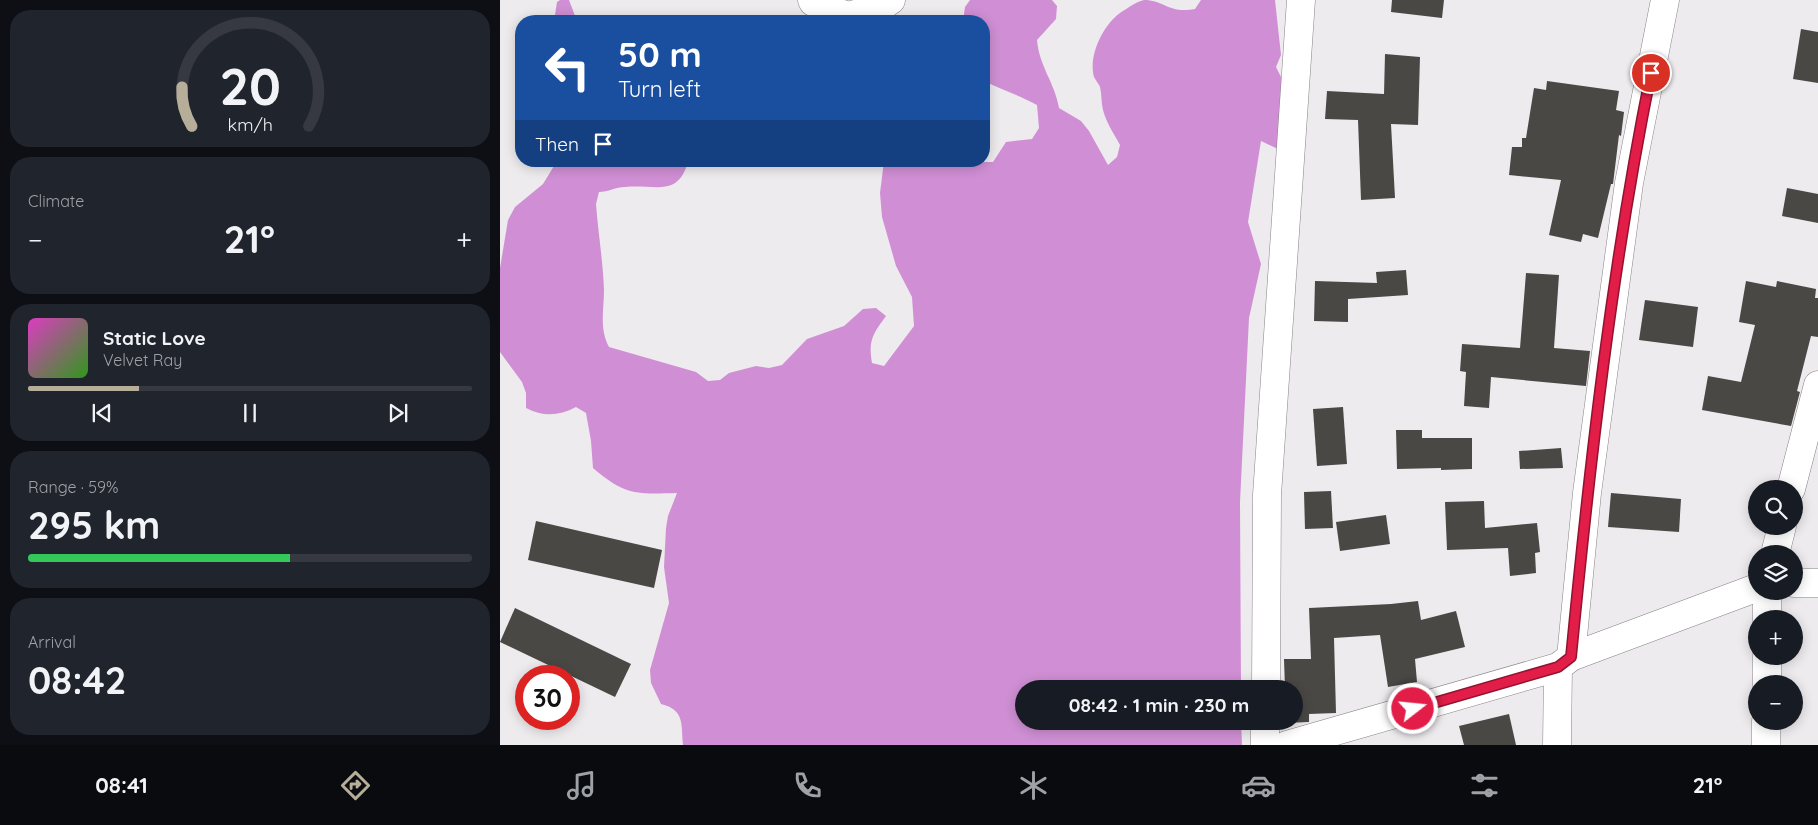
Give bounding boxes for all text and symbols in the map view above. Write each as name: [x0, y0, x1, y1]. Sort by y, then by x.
text: 50 m: [618, 32, 702, 76]
icon: left: [535, 35, 600, 100]
pin: [1630, 52, 1672, 94]
text: 20: [219, 53, 281, 118]
icon: arrive: [1637, 59, 1665, 87]
text: Turn left: [618, 75, 701, 103]
text: km/h: [227, 113, 273, 135]
icon: arrive: [589, 130, 617, 158]
text: Then: [535, 132, 579, 156]
text: Climate: [28, 191, 84, 211]
text: 21°: [224, 215, 275, 263]
text: −: [28, 222, 43, 257]
text: +: [456, 222, 472, 257]
text: Static Love: [103, 326, 206, 350]
text: Velvet Ray: [103, 350, 182, 370]
icon: previous: [88, 399, 116, 427]
icon: pause: [236, 399, 264, 427]
icon: next: [384, 399, 412, 427]
text: Range · 59%: [28, 477, 118, 497]
map controls: [1748, 480, 1803, 730]
button: search: [1748, 480, 1803, 535]
text: 295 km: [28, 501, 160, 549]
button: layers: [1748, 545, 1803, 600]
button: +: [1748, 610, 1803, 665]
text: Arrival: [28, 632, 76, 652]
text: 08:42: [28, 656, 127, 704]
speed limit sign: 30: [515, 665, 580, 730]
button: −: [1748, 675, 1803, 730]
position arrow: [1386, 682, 1438, 734]
text: 08:42 · 1 min · 230 m: [1069, 693, 1249, 717]
icon: directions: [338, 768, 373, 803]
icon: music: [564, 768, 599, 803]
icon: phone: [790, 768, 825, 803]
icon: climate: [1016, 768, 1051, 803]
icon: car: [1241, 768, 1276, 803]
icon: filters: [1467, 768, 1502, 803]
text: 08:41: [95, 771, 148, 799]
text: 21°: [1693, 771, 1723, 799]

